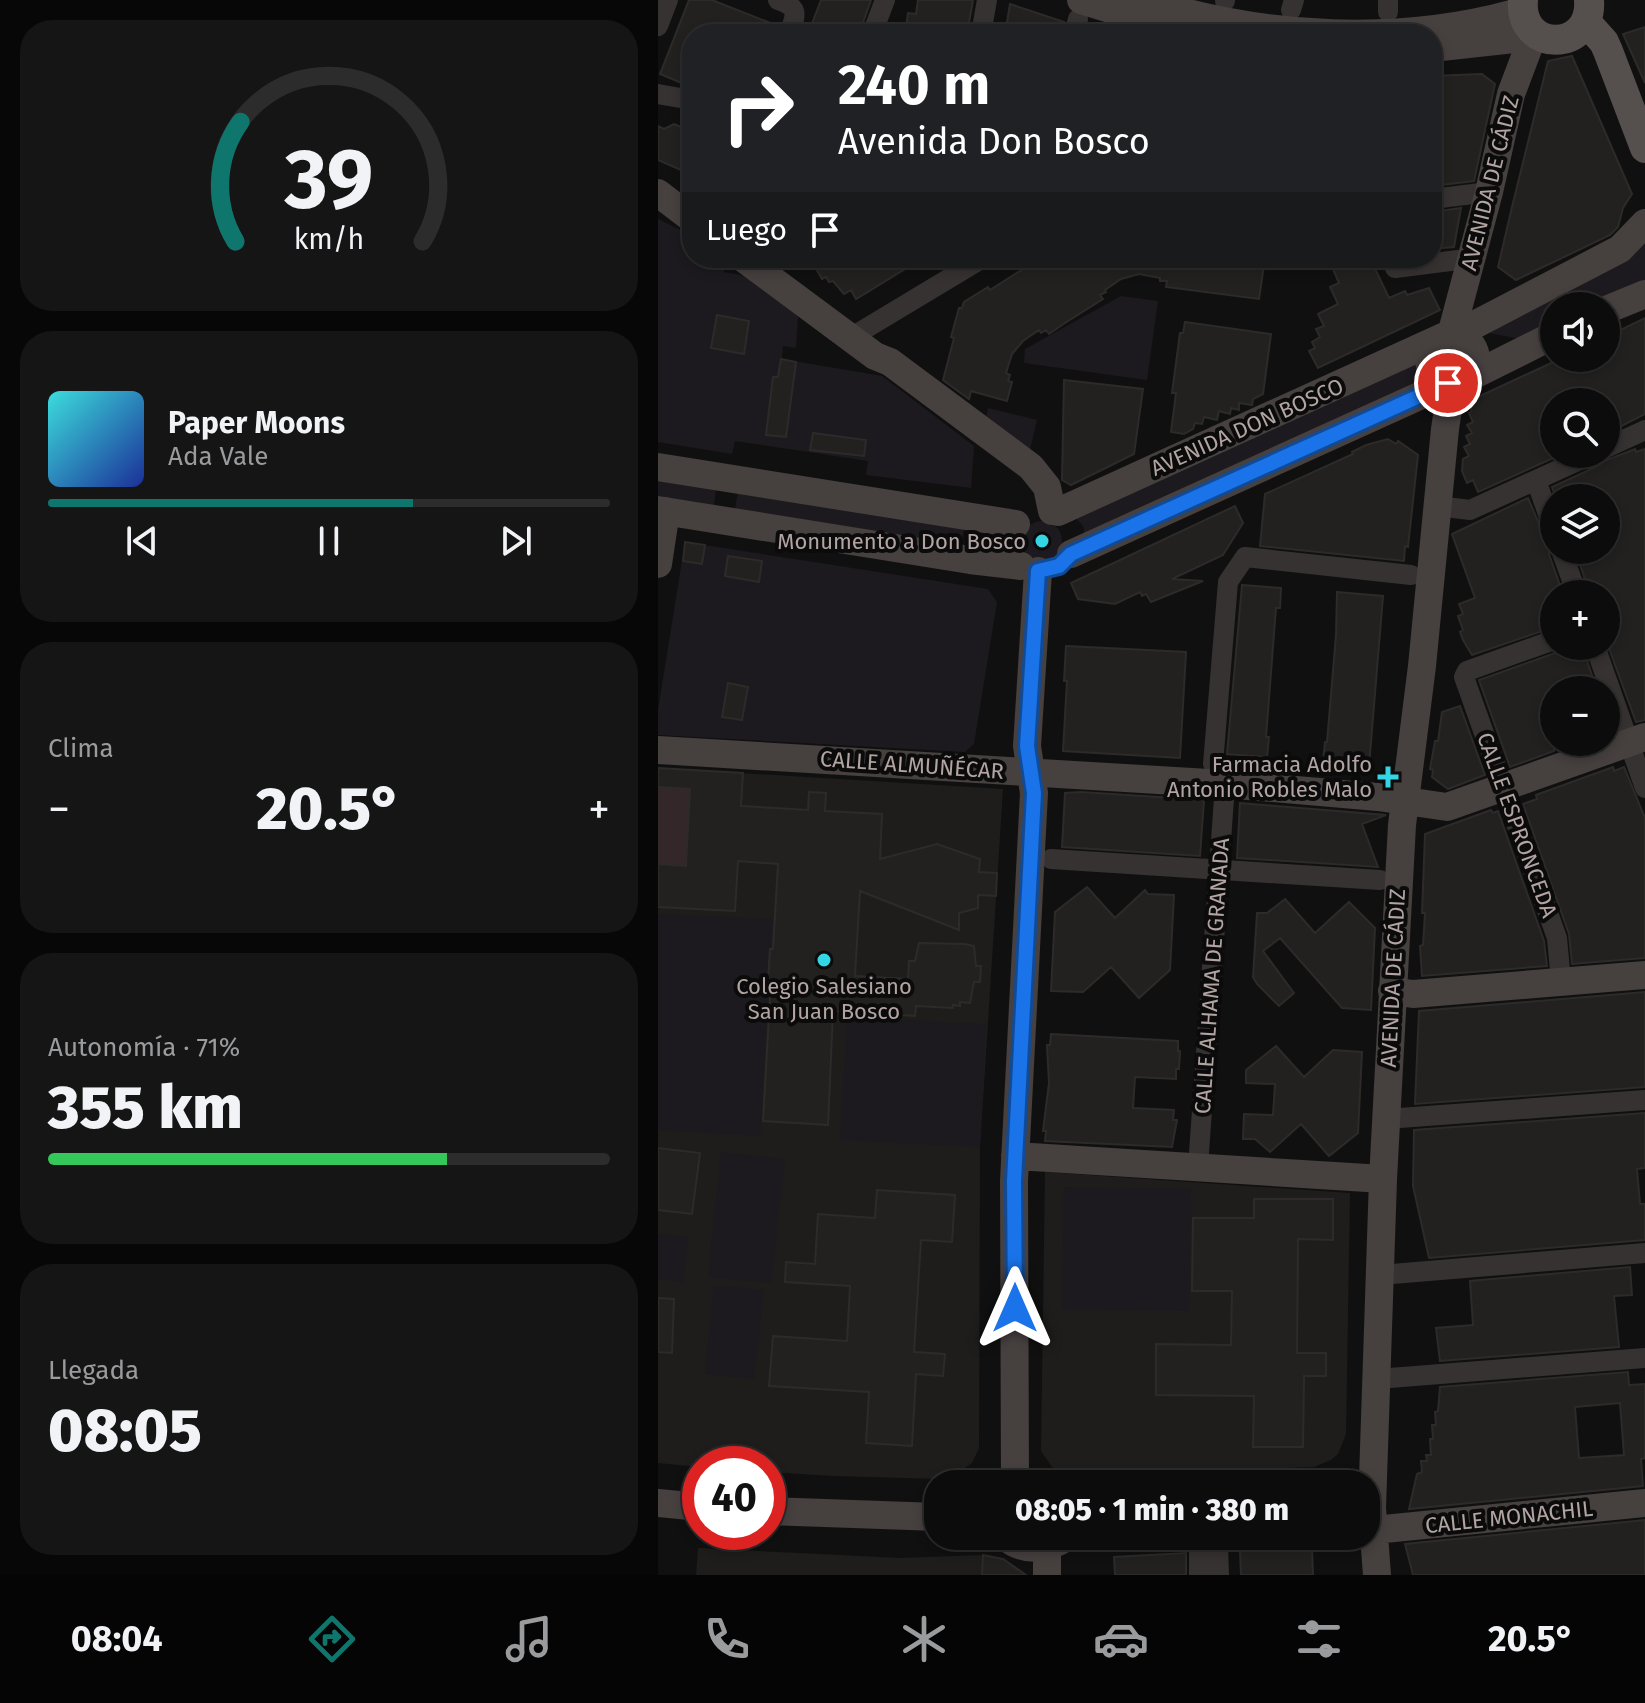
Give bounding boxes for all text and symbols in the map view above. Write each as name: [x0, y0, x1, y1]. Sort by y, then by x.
text: 240 m: [838, 52, 990, 119]
icon: right: [706, 56, 810, 160]
street label: AVENIDA DE CÁDIZ: [1455, 93, 1525, 273]
text: Avenida Don Bosco: [838, 120, 1150, 164]
text: 39: [284, 129, 373, 229]
icon: arrive: [803, 208, 847, 252]
text: Luego: [706, 212, 787, 248]
text: km/h: [294, 222, 364, 257]
map controls: [1540, 292, 1620, 756]
button: sound: [1540, 292, 1620, 372]
pin: [1414, 349, 1482, 417]
icon: arrive: [1426, 361, 1470, 405]
street label: AVENIDA DON BOSCO: [1146, 372, 1348, 482]
button: search: [1540, 388, 1620, 468]
text: Paper Moons: [168, 405, 345, 441]
text: Ada Vale: [168, 441, 268, 472]
button: layers: [1540, 484, 1620, 564]
icon: previous: [120, 519, 164, 563]
icon: pause: [307, 519, 351, 563]
icon: next: [494, 519, 538, 563]
place label: Monumento a Don Bosco: [777, 528, 1026, 555]
marker: Monumento a Don Bosco: [1033, 532, 1051, 550]
button: +: [1540, 580, 1620, 660]
button: −: [1540, 676, 1620, 756]
street label: CALLE ESPRONCEDA: [1471, 729, 1563, 921]
text: Clima: [48, 733, 114, 764]
street label: CALLE ALMUÑÉCAR: [819, 745, 1005, 785]
place label: Farmacia Adolfo Antonio Robles Malo: [1167, 751, 1372, 803]
marker: Farmacia Adolfo Antonio Robles Malo: [1379, 768, 1397, 786]
text: 20.5°: [256, 773, 402, 845]
text: −: [48, 783, 70, 836]
text: +: [588, 783, 610, 836]
street label: CALLE ALHAMA DE GRANADA: [1189, 837, 1235, 1115]
street label: AVENIDA DE CÁDIZ: [1375, 888, 1411, 1068]
marker: Colegio Salesiano San Juan Bosco: [815, 951, 833, 969]
place label: Colegio Salesiano San Juan Bosco: [736, 973, 912, 1025]
text: Autonomía · 71%: [48, 1032, 240, 1063]
text: 355 km: [48, 1072, 243, 1144]
position arrow: [973, 1266, 1057, 1350]
text: Llegada: [48, 1355, 139, 1386]
text: 08:05: [48, 1395, 202, 1467]
speed limit sign: 40: [682, 1446, 786, 1550]
text: 08:05 · 1 min · 380 m: [1015, 1492, 1289, 1528]
street label: CALLE MONACHIL: [1424, 1495, 1594, 1539]
icon: directions: [304, 1611, 360, 1667]
icon: music: [501, 1611, 557, 1667]
icon: phone: [699, 1611, 755, 1667]
icon: climate: [896, 1611, 952, 1667]
icon: car: [1093, 1611, 1149, 1667]
icon: filters: [1291, 1611, 1347, 1667]
text: 08:04: [71, 1617, 163, 1661]
text: 20.5°: [1488, 1617, 1574, 1661]

